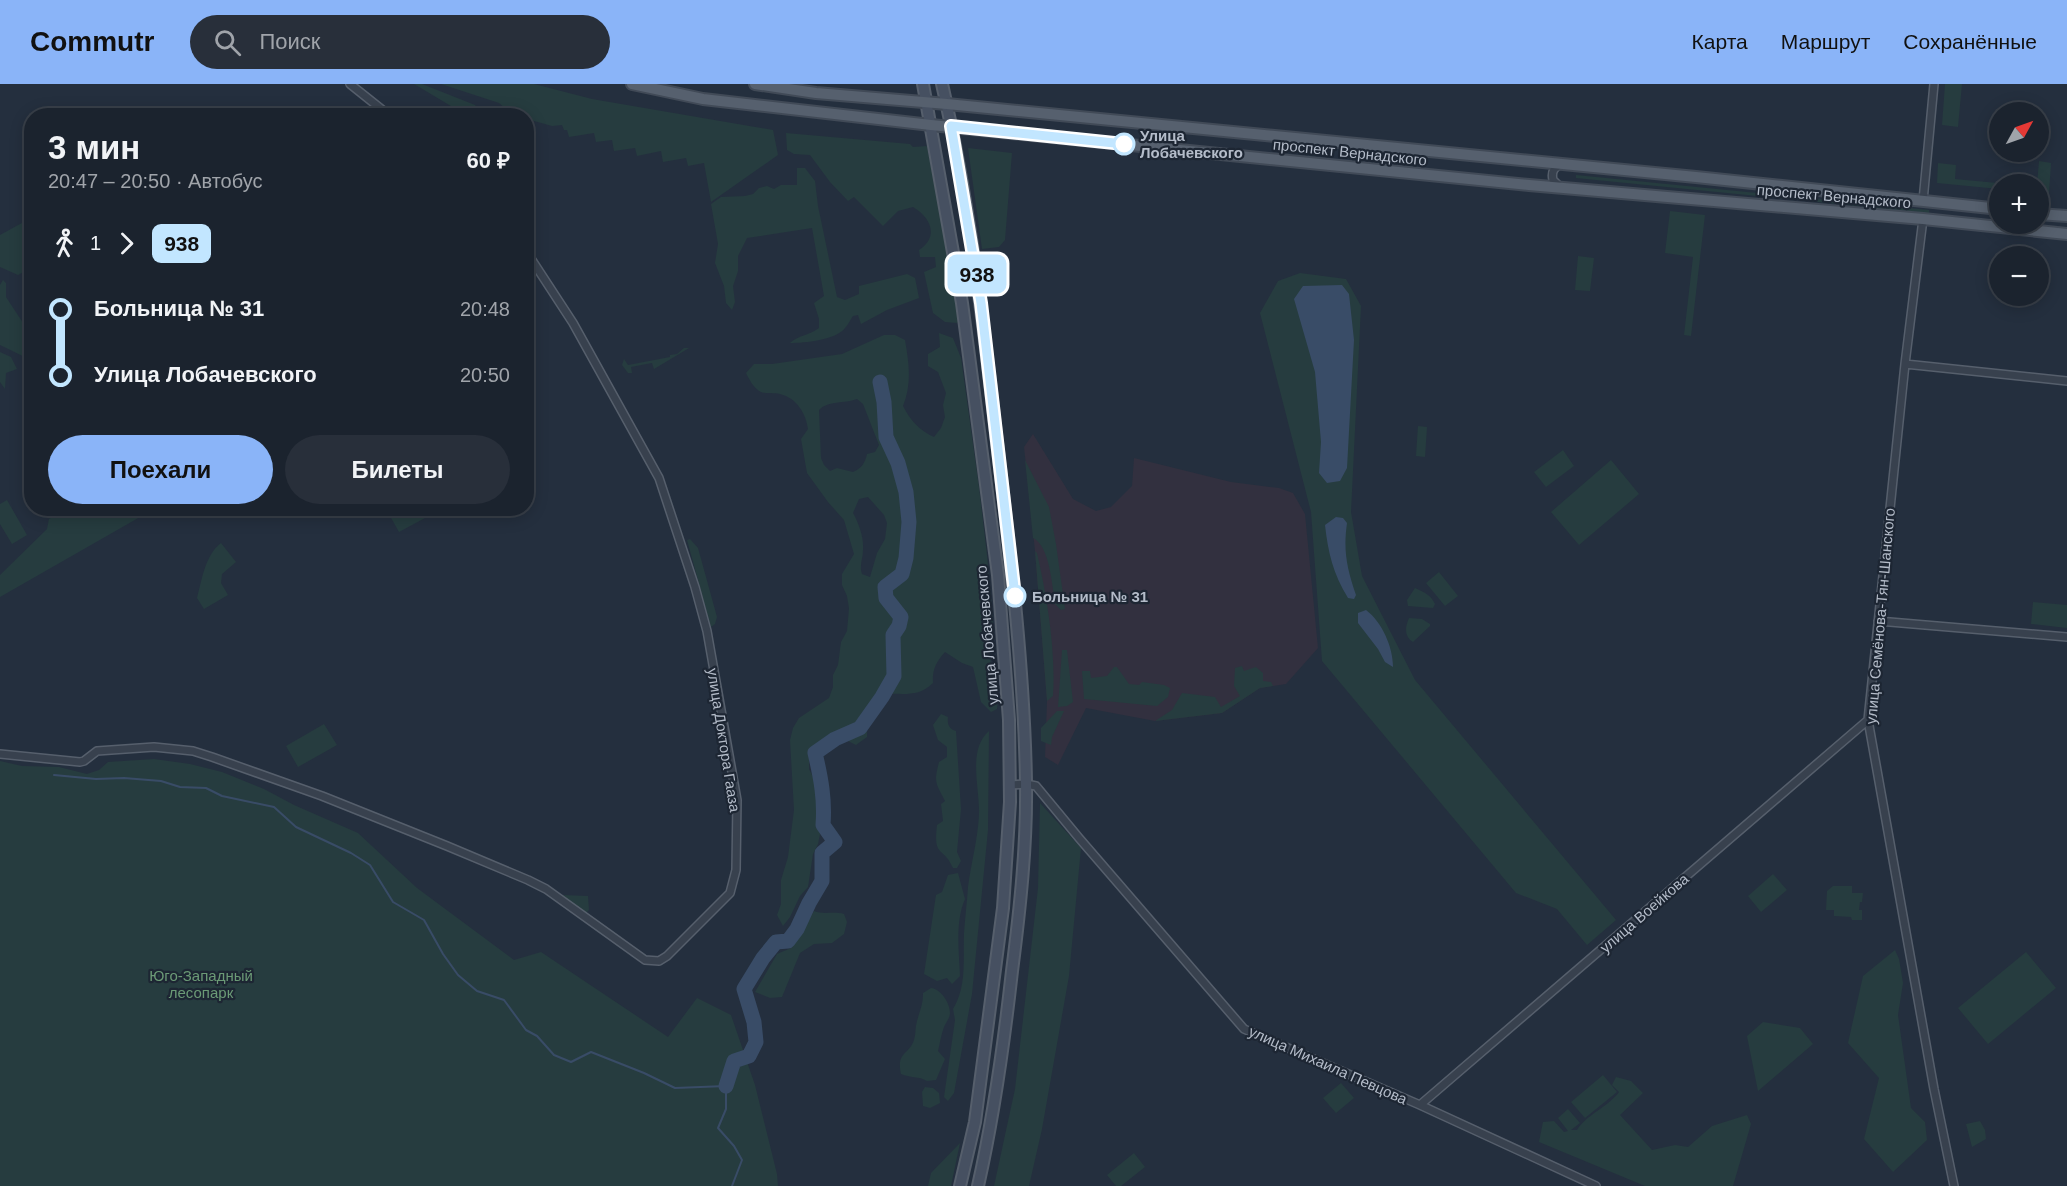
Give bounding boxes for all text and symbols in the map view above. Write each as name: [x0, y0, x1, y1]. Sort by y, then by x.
search box: [190, 15, 610, 69]
text: Commutr: [30, 26, 154, 57]
icon: search: [211, 26, 244, 59]
text: Поиск: [259, 29, 320, 54]
text: Карта: [1692, 30, 1748, 53]
text: Маршрут: [1781, 30, 1870, 53]
text: Сохранённые: [1903, 30, 2037, 53]
north arrow: [1989, 102, 2049, 162]
map controls: [1989, 102, 2049, 306]
place label: Улица Лобачевского: [1140, 127, 1243, 161]
text: 3 мин: [48, 129, 140, 166]
marker: Улица Лобачевского: [1113, 133, 1135, 155]
street label: проспект Вернадского: [1272, 135, 1428, 169]
text: 60 ₽: [467, 148, 510, 173]
text: 20:47 – 20:50 · Автобус: [48, 170, 262, 192]
button: +: [1989, 174, 2049, 234]
street label: проспект Вернадского: [1756, 181, 1912, 211]
icon: walk: [48, 227, 81, 260]
icon: forward: [110, 227, 143, 260]
text: 1: [90, 232, 101, 254]
text: 938: [164, 232, 199, 255]
button: −: [1989, 246, 2049, 306]
line badge: 938: [942, 254, 1012, 294]
text: 938: [959, 263, 995, 286]
text: Больница № 31: [94, 296, 264, 321]
text: 20:48: [460, 298, 510, 320]
text: Улица Лобачевского: [94, 362, 317, 387]
text: 20:50: [460, 364, 510, 386]
button: Поехали: [48, 435, 273, 504]
button: Билеты: [285, 435, 510, 504]
street label: улица Семёнова-Тян-Шанского: [1862, 507, 1898, 725]
street label: улица Лобачевского: [972, 565, 1002, 705]
marker: Больница № 31: [1004, 585, 1026, 607]
place label: Больница № 31: [1032, 588, 1148, 605]
street label: улица Доктора Гааза: [704, 667, 744, 814]
street label: улица Воейкова: [1596, 870, 1692, 956]
park label: Юго-Западный лесопарк: [149, 967, 253, 1001]
street label: улица Михаила Певцова: [1246, 1022, 1410, 1108]

